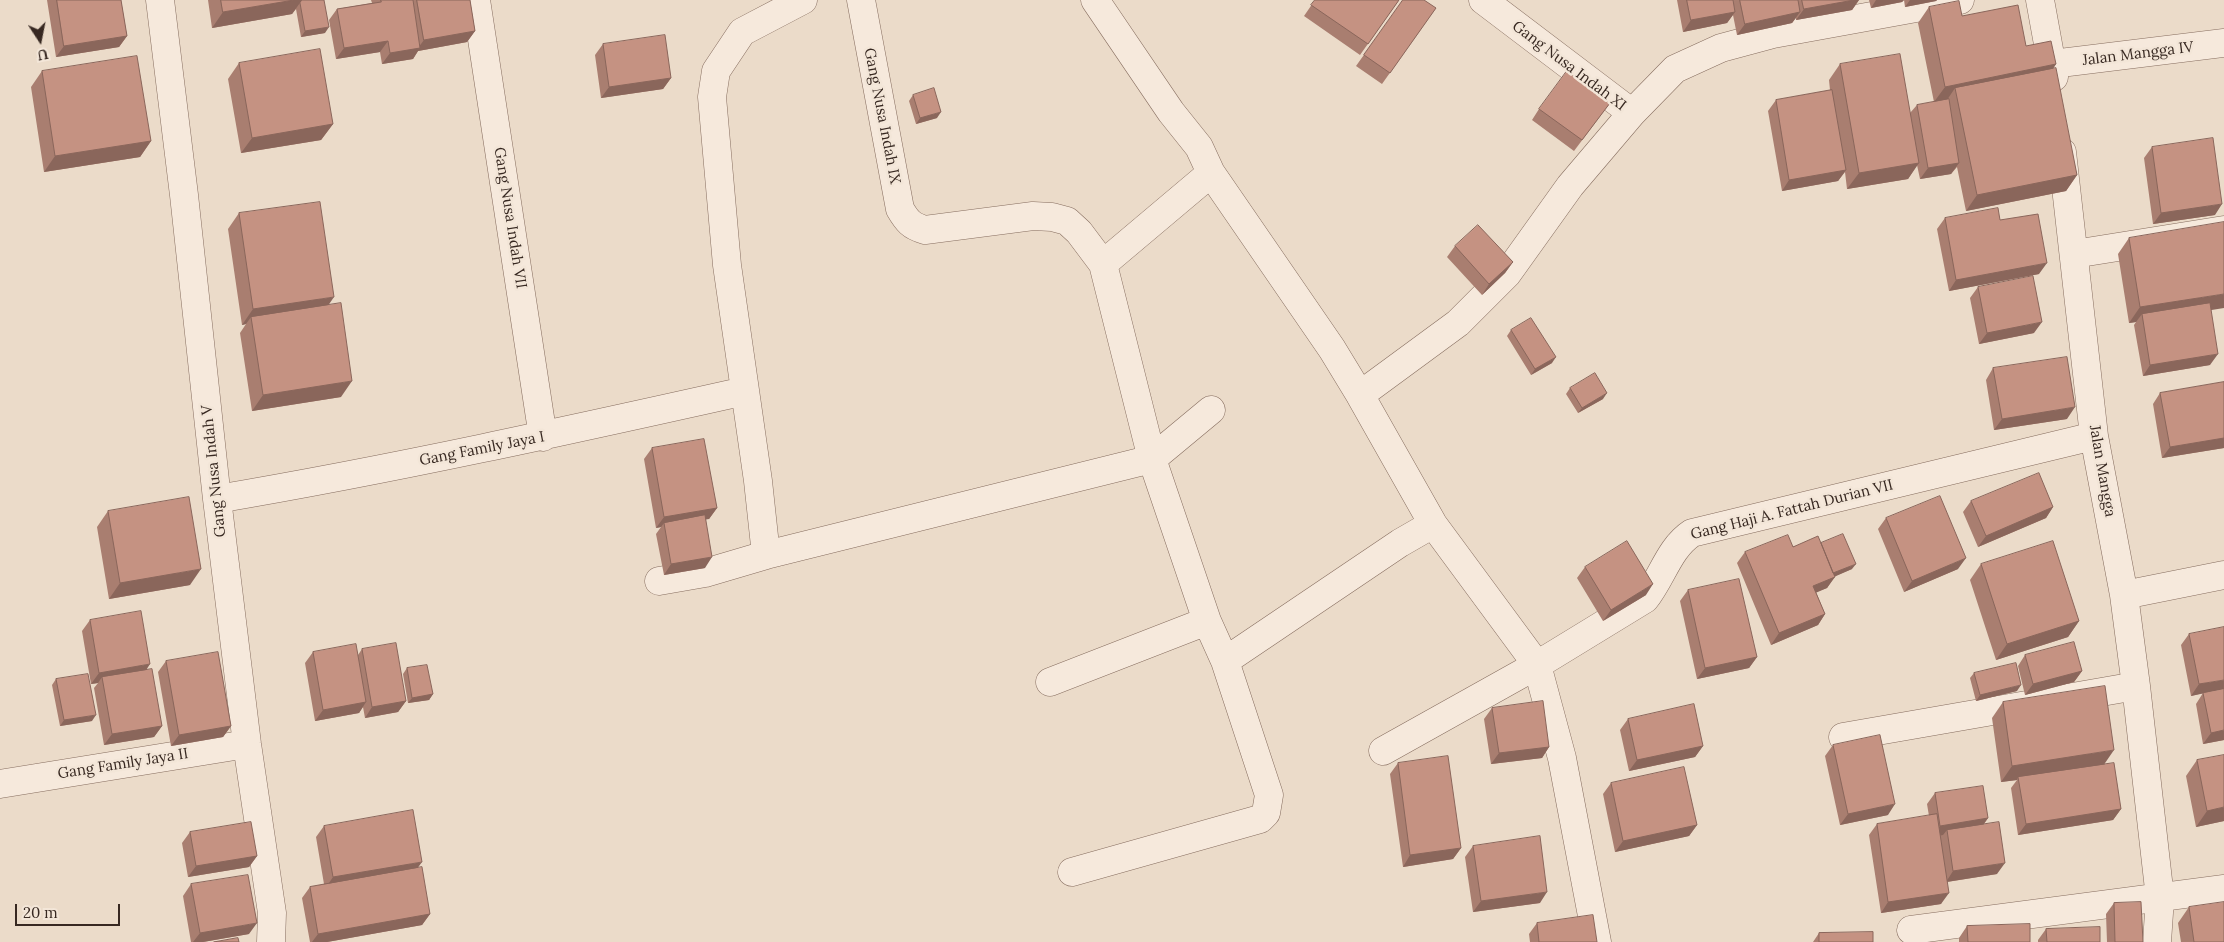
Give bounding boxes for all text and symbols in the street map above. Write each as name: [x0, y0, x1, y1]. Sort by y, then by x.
north arrow: [15, 15, 65, 65]
street label: Gang Nusa Indah XI: [1509, 17, 1629, 115]
street label: Jalan Mangga IV: [2081, 38, 2195, 70]
text: U: [36, 45, 50, 65]
street label: Gang Nusa Indah IX: [860, 47, 904, 185]
street label: Gang Nusa Indah VII: [490, 146, 530, 290]
street label: Gang Nusa Indah V: [198, 404, 230, 538]
street label: Jalan Mangga: [2085, 424, 2119, 518]
street label: Gang Family Jaya I: [418, 428, 546, 470]
street label: Gang Haji A. Fattah Durian VII: [1689, 476, 1895, 544]
street label: Gang Family Jaya II: [56, 745, 190, 783]
scale bar: [18, 894, 122, 926]
text: 20 m: [23, 903, 58, 922]

